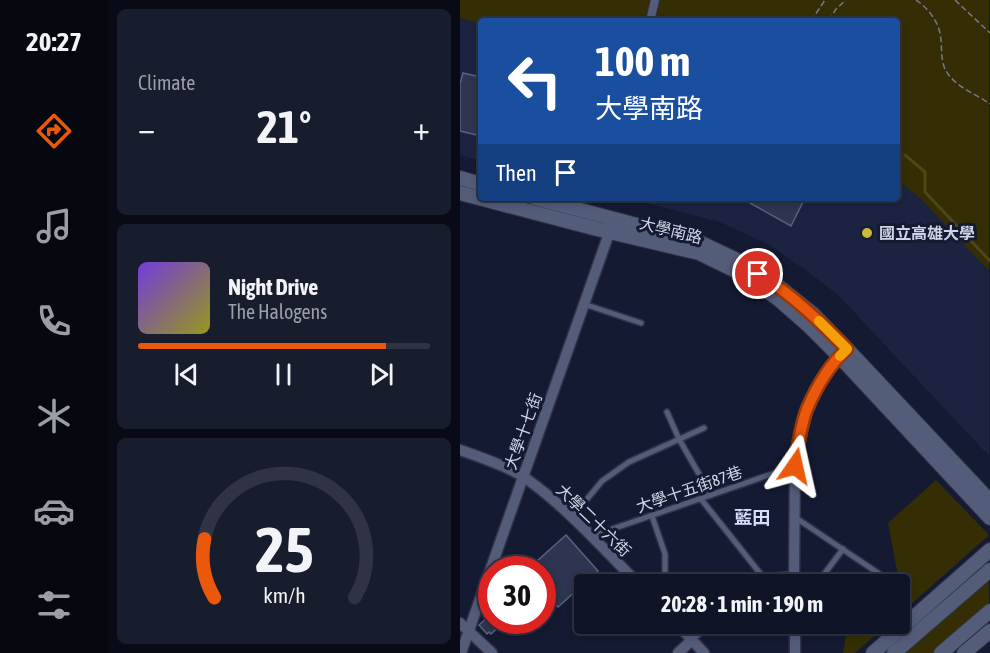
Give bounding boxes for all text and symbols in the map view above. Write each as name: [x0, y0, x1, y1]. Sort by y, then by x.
text: 20:27: [26, 26, 82, 57]
text: 100 m: [595, 37, 690, 85]
icon: left: [496, 42, 574, 120]
text: Climate: [138, 71, 195, 94]
text: 大學南路: [595, 93, 703, 124]
text: 21°: [257, 101, 311, 153]
text: −: [138, 109, 155, 147]
text: +: [413, 109, 430, 147]
icon: directions: [33, 110, 75, 152]
icon: arrive: [549, 156, 582, 189]
text: Then: [496, 160, 537, 186]
icon: music: [33, 205, 75, 247]
street label: 大學南路: [638, 214, 704, 246]
place label: 國立高雄大學: [879, 224, 975, 242]
marker: 國立高雄大學: [860, 226, 874, 240]
pin: [732, 248, 783, 299]
icon: arrive: [741, 257, 774, 290]
text: Night Drive: [228, 274, 318, 300]
icon: phone: [33, 300, 75, 342]
text: The Halogens: [228, 300, 327, 323]
icon: previous: [170, 358, 203, 391]
icon: pause: [267, 358, 300, 391]
icon: next: [365, 358, 398, 391]
street label: 大學十七街: [501, 390, 545, 472]
icon: climate: [33, 395, 75, 437]
position arrow: [763, 434, 827, 498]
street label: 大學十五街87巷: [634, 462, 744, 516]
street label: 大學二十六街: [553, 480, 635, 560]
icon: car: [33, 490, 75, 532]
district label: 藍田: [734, 507, 770, 528]
text: 25: [255, 514, 313, 585]
speed limit sign: 30: [478, 556, 556, 634]
icon: filters: [33, 584, 75, 626]
text: km/h: [263, 584, 305, 609]
text: 20:28 · 1 min · 190 m: [661, 591, 823, 617]

